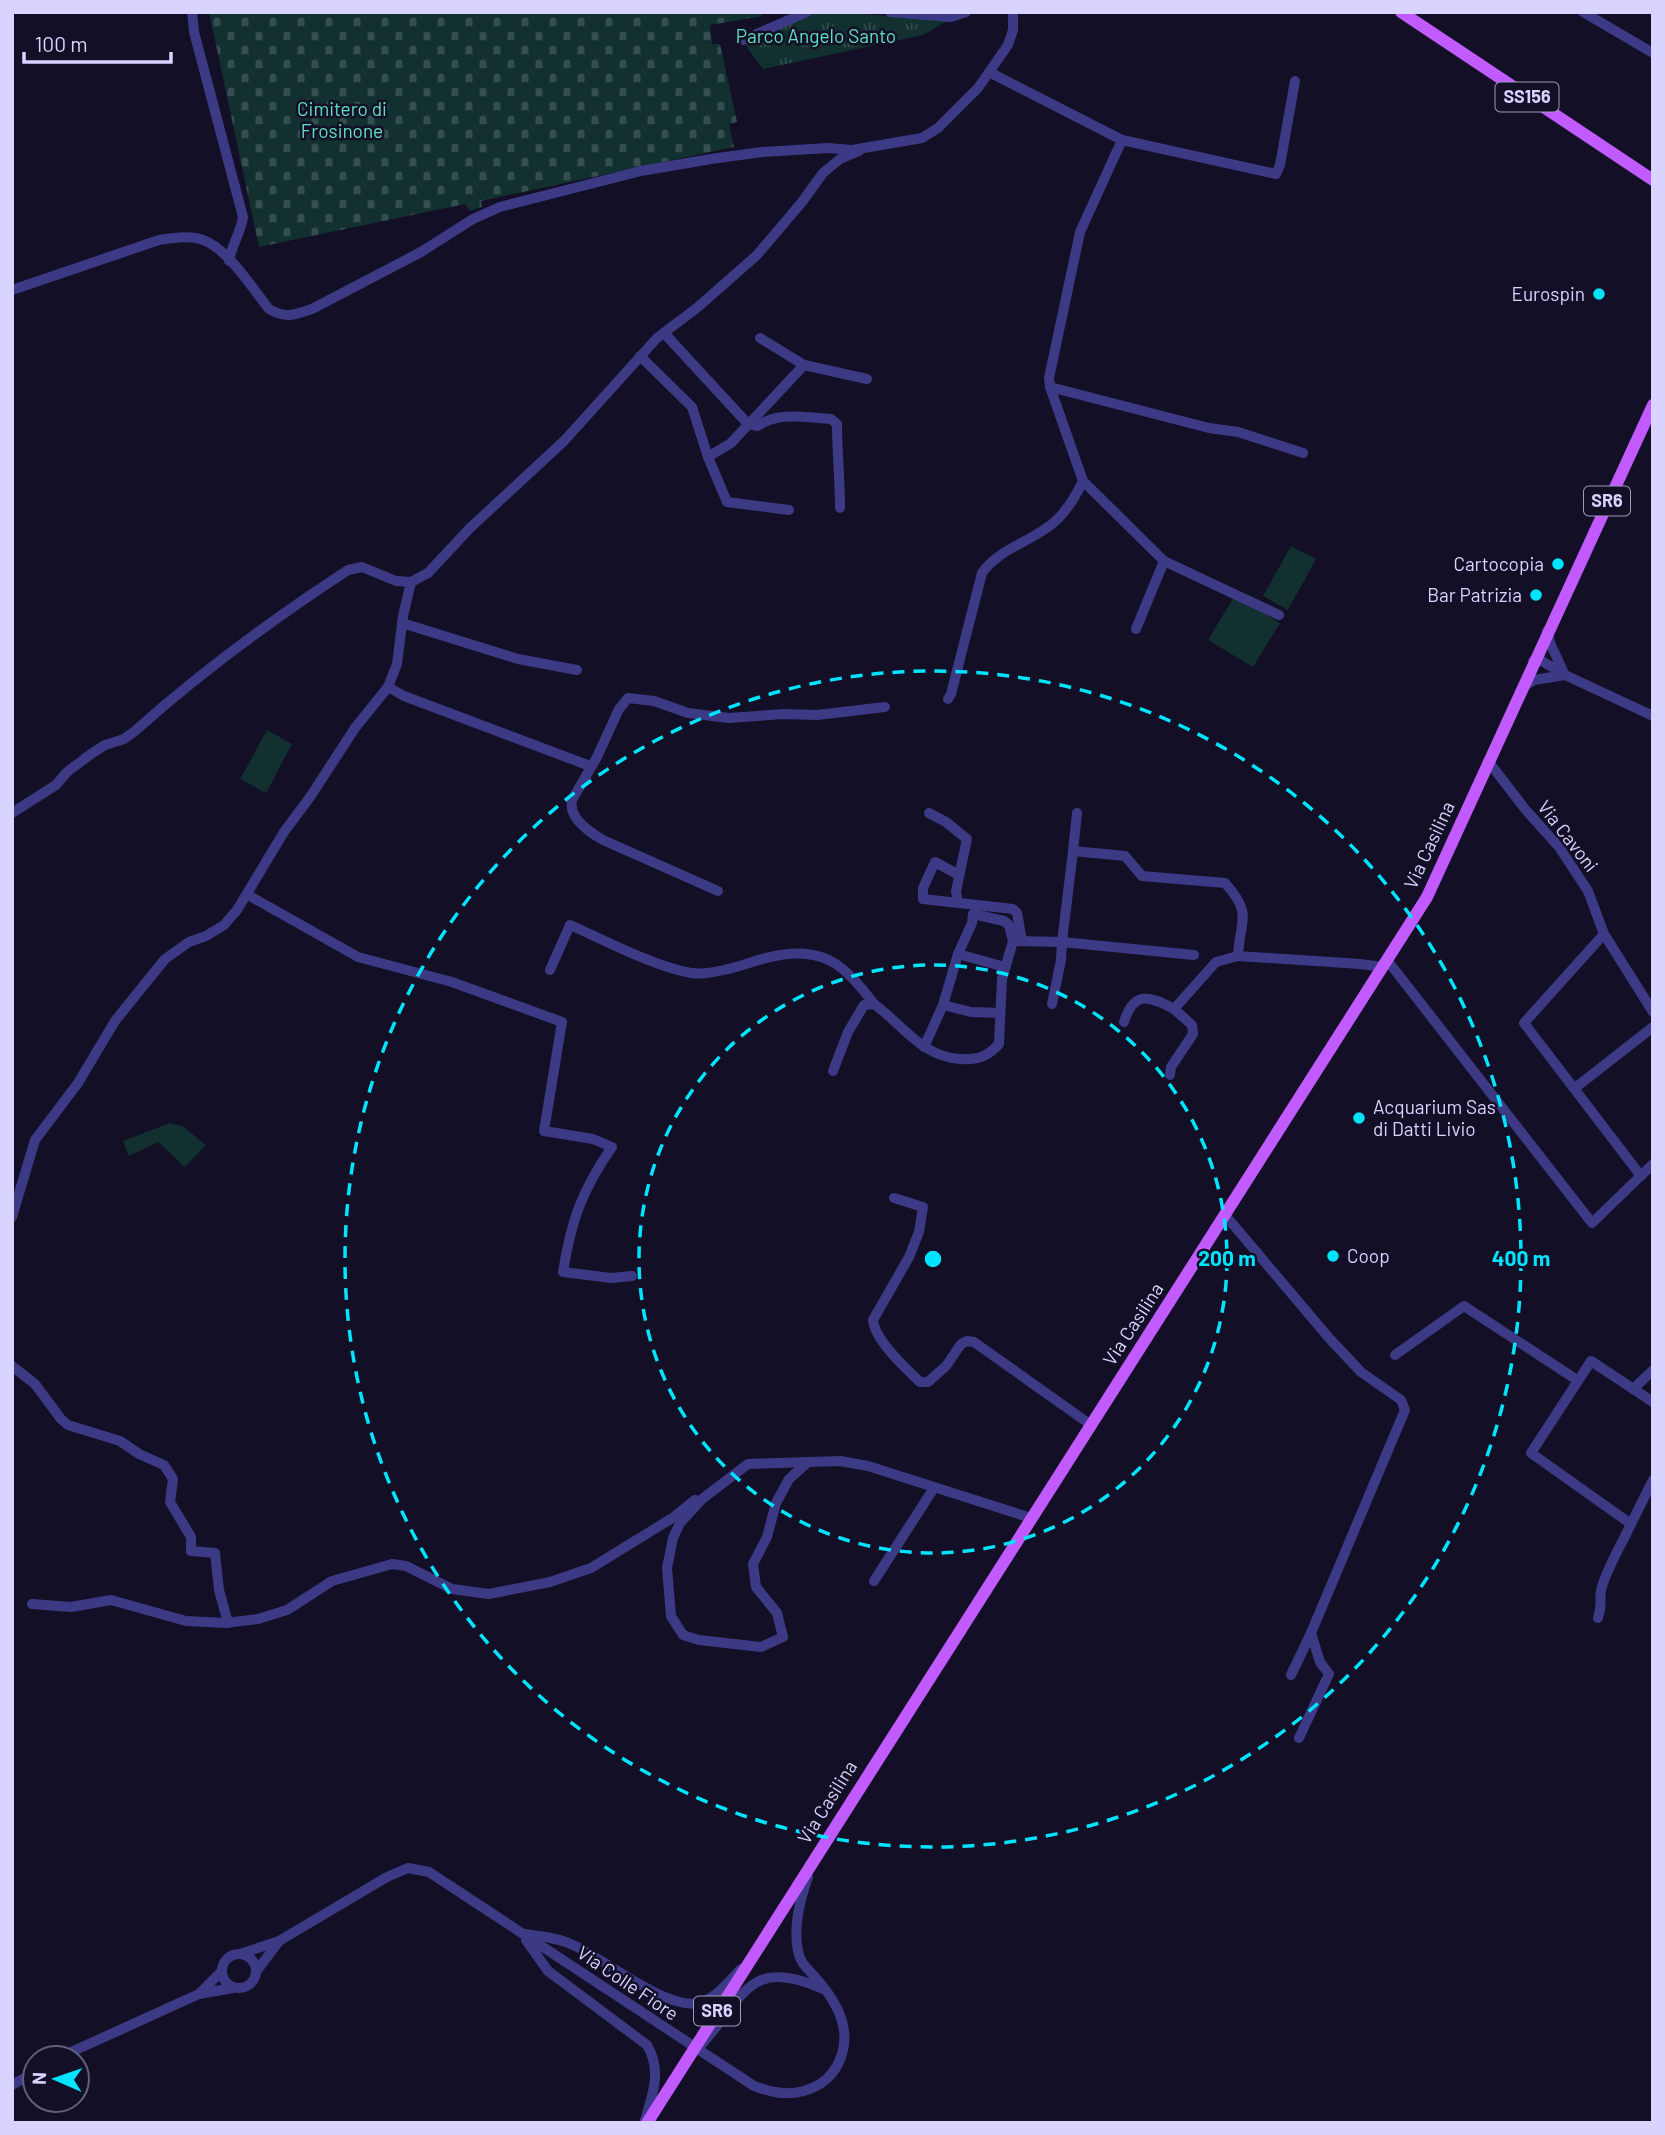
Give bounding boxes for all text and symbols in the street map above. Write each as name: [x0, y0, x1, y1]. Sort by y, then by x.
scale bar: [24, 21, 172, 65]
park label: Parco Angelo Santo: [736, 24, 896, 47]
text: 100 m: [35, 31, 88, 56]
road number: SS156: [1496, 82, 1558, 112]
park label: Cimitero di Frosinone: [297, 97, 387, 142]
place label: Eurospin: [1511, 282, 1585, 305]
marker: Eurospin: [1591, 286, 1607, 302]
road number: SR6: [1584, 486, 1630, 516]
place label: Cartocopia: [1454, 552, 1544, 575]
marker: Cartocopia: [1550, 556, 1566, 572]
place label: Bar Patrizia: [1427, 583, 1522, 606]
marker: Bar Patrizia: [1528, 587, 1544, 603]
street label: Via Cavoni: [1533, 795, 1604, 876]
street label: Via Casilina: [1398, 797, 1459, 892]
place label: Acquarium Sas di Datti Livio: [1373, 1095, 1496, 1140]
marker: Acquarium Sas di Datti Livio: [1351, 1110, 1367, 1126]
place label: Coop: [1347, 1244, 1390, 1267]
text: 200 m: [1198, 1245, 1256, 1270]
text: 400 m: [1492, 1245, 1550, 1270]
centre of rings: [921, 1247, 945, 1271]
marker: Coop: [1325, 1248, 1341, 1264]
street label: Via Casilina: [1097, 1278, 1168, 1369]
street label: Via Casilina: [792, 1756, 861, 1848]
street label: Via Colle Fiore: [573, 1940, 683, 2025]
road number: SR6: [694, 1996, 740, 2025]
north arrow: [21, 2044, 91, 2114]
text: N: [27, 2072, 50, 2085]

